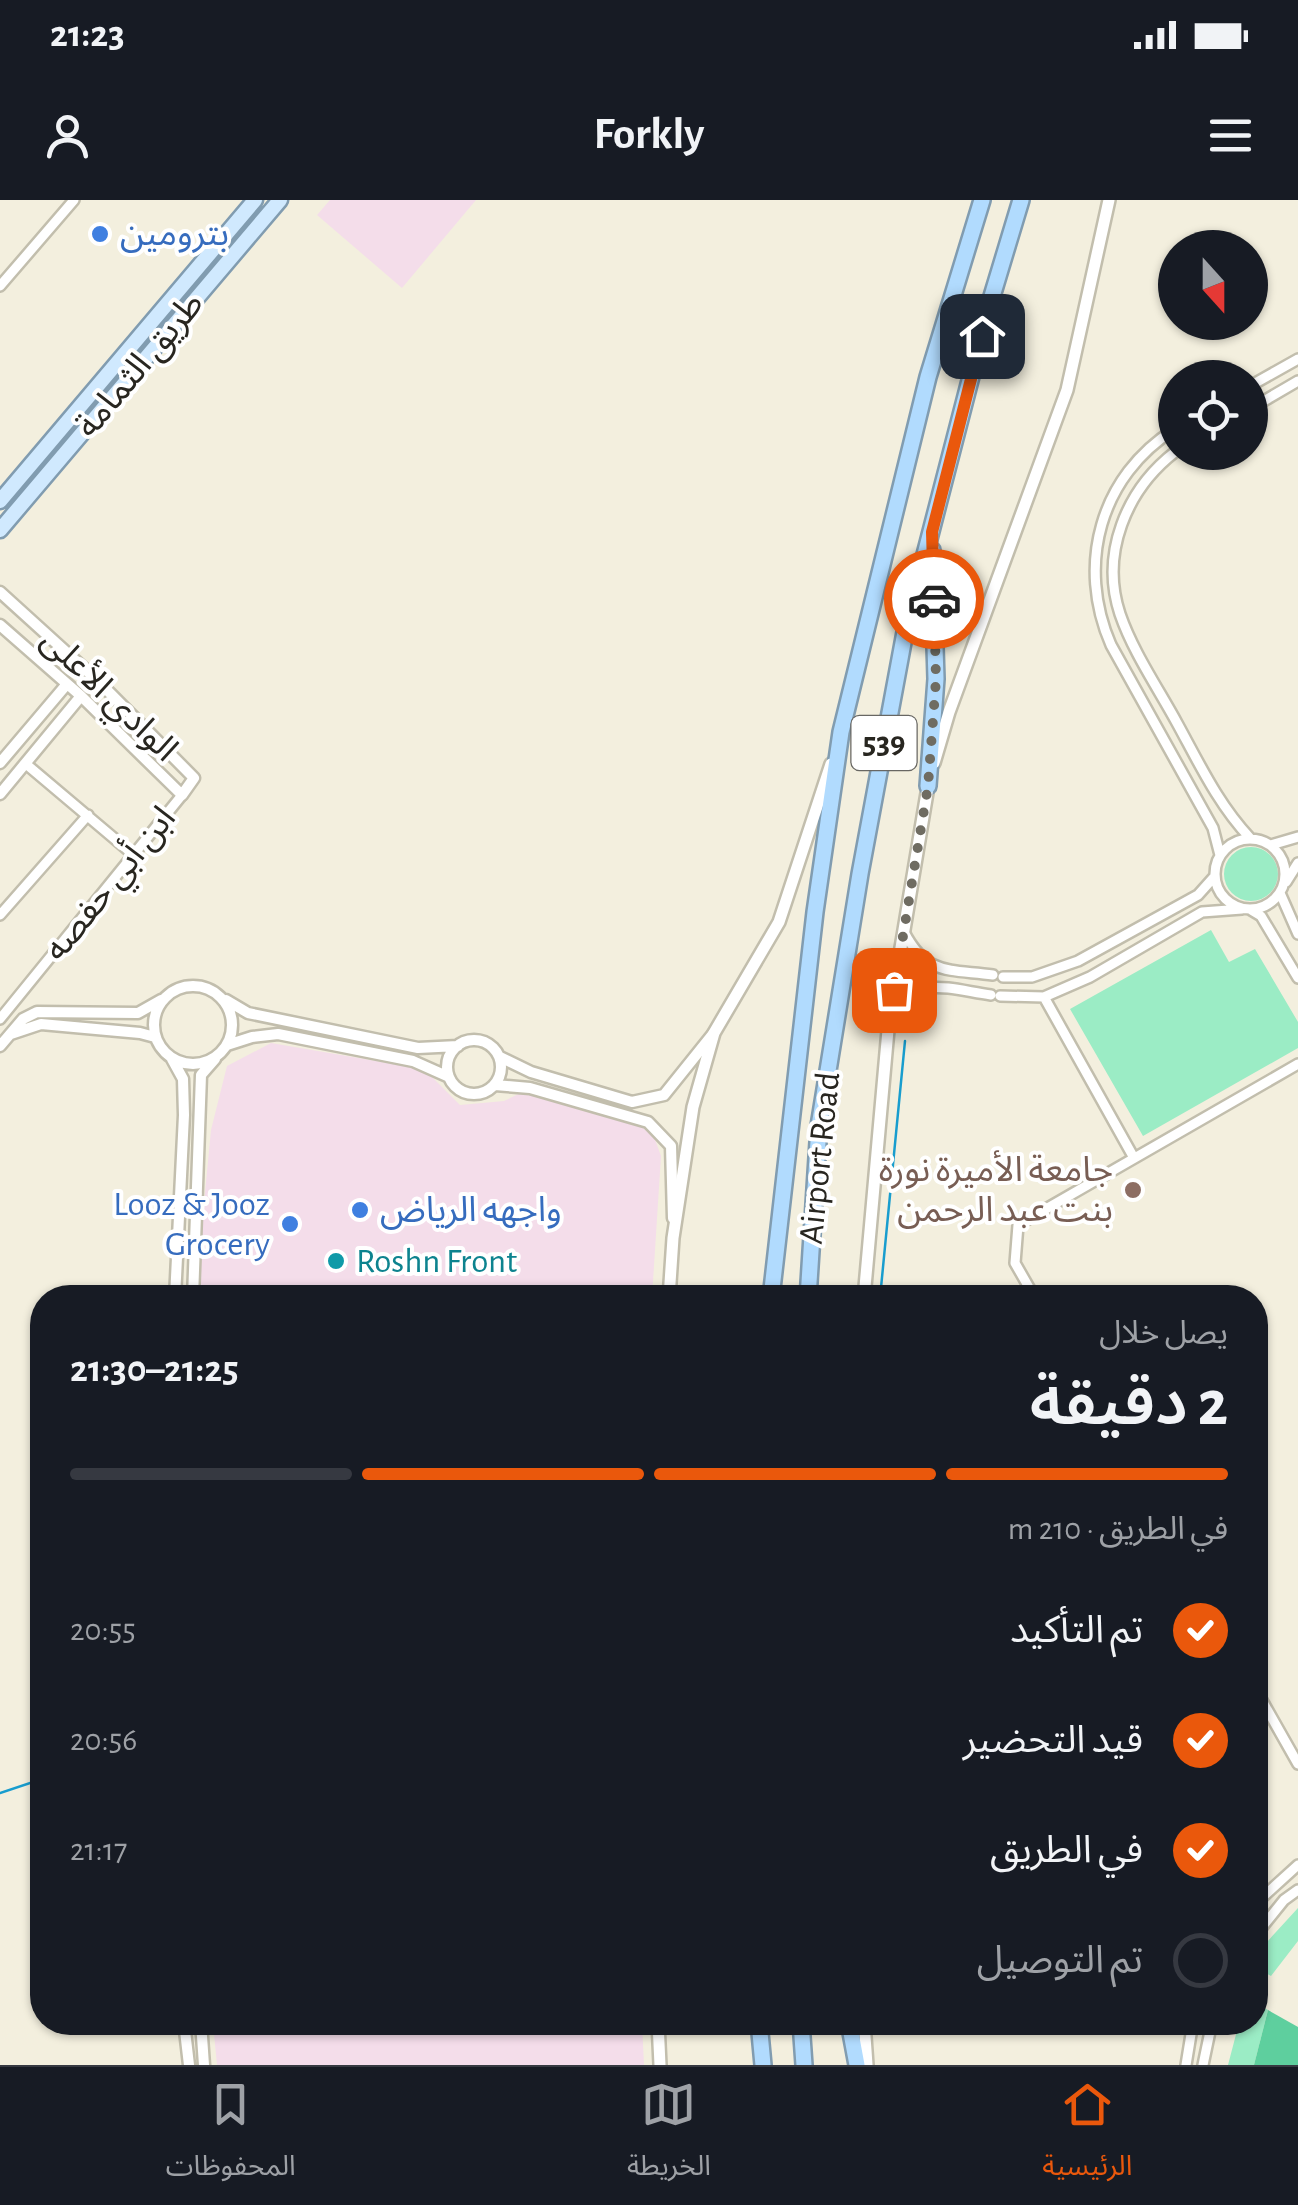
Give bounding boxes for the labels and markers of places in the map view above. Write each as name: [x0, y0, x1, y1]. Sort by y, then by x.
place label: بترومين: [120, 217, 229, 253]
marker: بترومين: [89, 223, 111, 245]
pin: [940, 294, 1025, 379]
pin: [852, 948, 937, 1033]
place label: جامعة الأميرة نورة بنت عبد الرحمن: [879, 1150, 1113, 1229]
marker: جامعة الأميرة نورة بنت عبد الرحمن: [1122, 1179, 1144, 1201]
place label: Looz & Jooz Grocery: [113, 1187, 270, 1262]
place label: واجهه الرياض: [380, 1193, 562, 1230]
marker: واجهه الرياض: [349, 1199, 371, 1221]
marker: Looz & Jooz Grocery: [279, 1213, 301, 1235]
place label: Roshn Front: [356, 1244, 517, 1279]
marker: Roshn Front: [325, 1250, 347, 1272]

